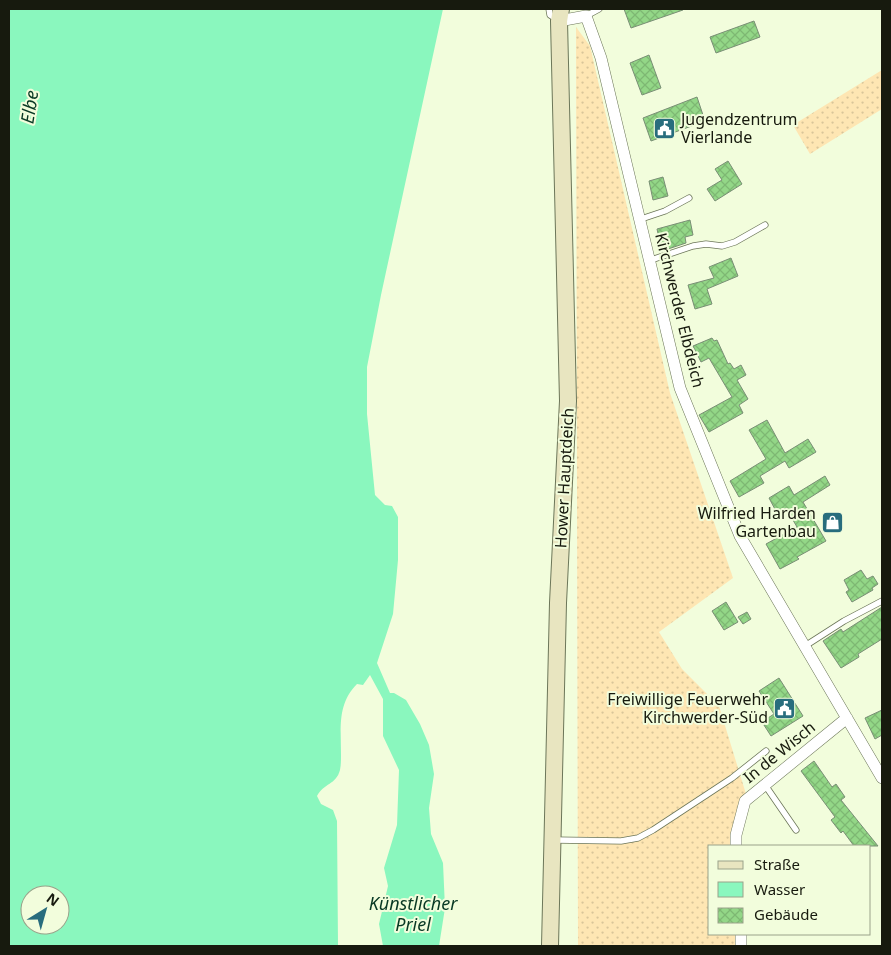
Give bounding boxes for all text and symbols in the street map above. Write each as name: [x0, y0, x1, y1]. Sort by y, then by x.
water label: Elbe: [15, 89, 43, 125]
place label: Jugendzentrum Vierlande: [679, 108, 798, 148]
public building icon: Jugendzentrum Vierlande: [653, 116, 677, 140]
street label: Kirchwerder Elbdeich: [650, 230, 710, 390]
street label: Hower Hauptdeich: [549, 407, 579, 549]
place label: Wilfried Harden Gartenbau: [698, 502, 816, 542]
shop icon: Wilfried Harden Gartenbau: [820, 510, 844, 534]
place label: Freiwillige Feuerwehr Kirchwerder-Süd: [607, 688, 768, 728]
public building icon: Freiwillige Feuerwehr Kirchwerder-Süd: [772, 696, 796, 720]
street label: In de Wisch: [738, 716, 820, 788]
legend: [708, 845, 871, 935]
text: Straße: [754, 854, 800, 874]
text: Wasser: [754, 879, 805, 899]
north arrow: [20, 885, 70, 935]
text: N: [43, 888, 63, 910]
water label: Künstlicher Priel: [369, 891, 458, 936]
text: Gebäude: [754, 904, 818, 924]

